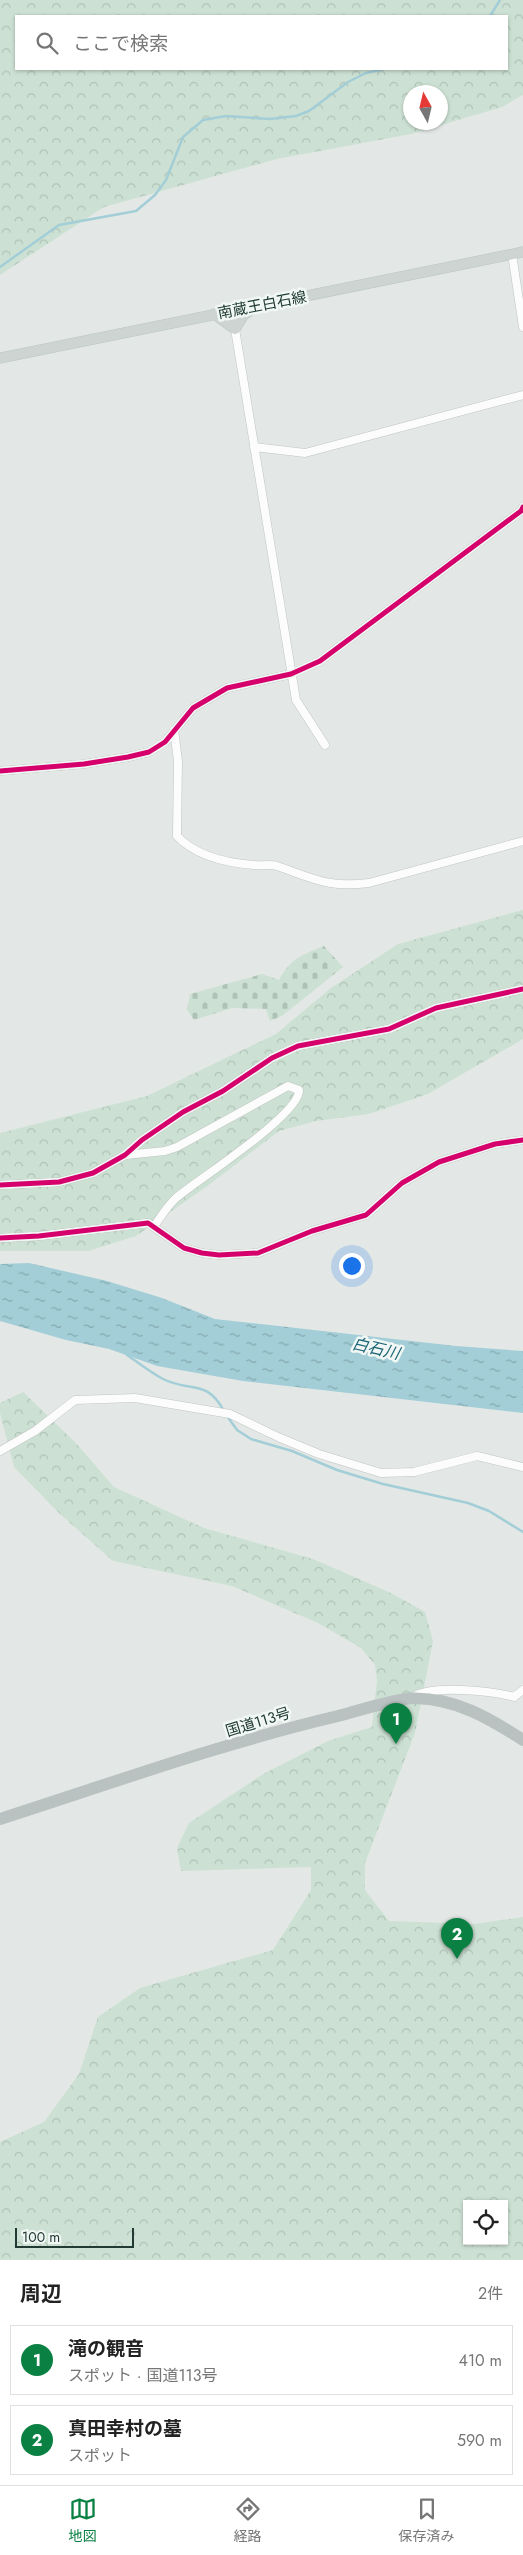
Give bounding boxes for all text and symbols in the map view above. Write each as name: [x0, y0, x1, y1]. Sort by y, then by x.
search box: [15, 15, 508, 70]
icon: search: [33, 29, 61, 57]
text: ここで検索: [73, 30, 168, 57]
north arrow: [403, 85, 448, 130]
street label: 南蔵王白石線: [216, 286, 308, 324]
your location: [339, 1253, 365, 1279]
water label: 白石川: [350, 1332, 404, 1366]
street label: 国道113号: [223, 1702, 293, 1742]
pin: 1: [380, 1703, 412, 1744]
pin: 2: [441, 1918, 473, 1959]
map controls: [463, 2200, 508, 2245]
button: locate: [463, 2200, 508, 2245]
scale bar: [15, 2225, 134, 2248]
text: 100 m: [22, 2227, 60, 2247]
text: 周辺: [20, 2279, 62, 2309]
text: 2件: [478, 2282, 503, 2305]
text: 滝の観音: [68, 2335, 144, 2362]
text: 1: [33, 2349, 41, 2372]
text: 410 m: [459, 2349, 502, 2372]
text: スポット · 国道113号: [68, 2364, 218, 2387]
text: 真田幸村の墓: [68, 2415, 182, 2442]
text: 2: [32, 2429, 42, 2452]
text: 590 m: [457, 2429, 502, 2452]
text: スポット: [68, 2444, 132, 2467]
tab: 地図: [69, 2495, 97, 2546]
tab: 経路: [234, 2495, 262, 2546]
tab: 保存済み: [399, 2495, 455, 2546]

